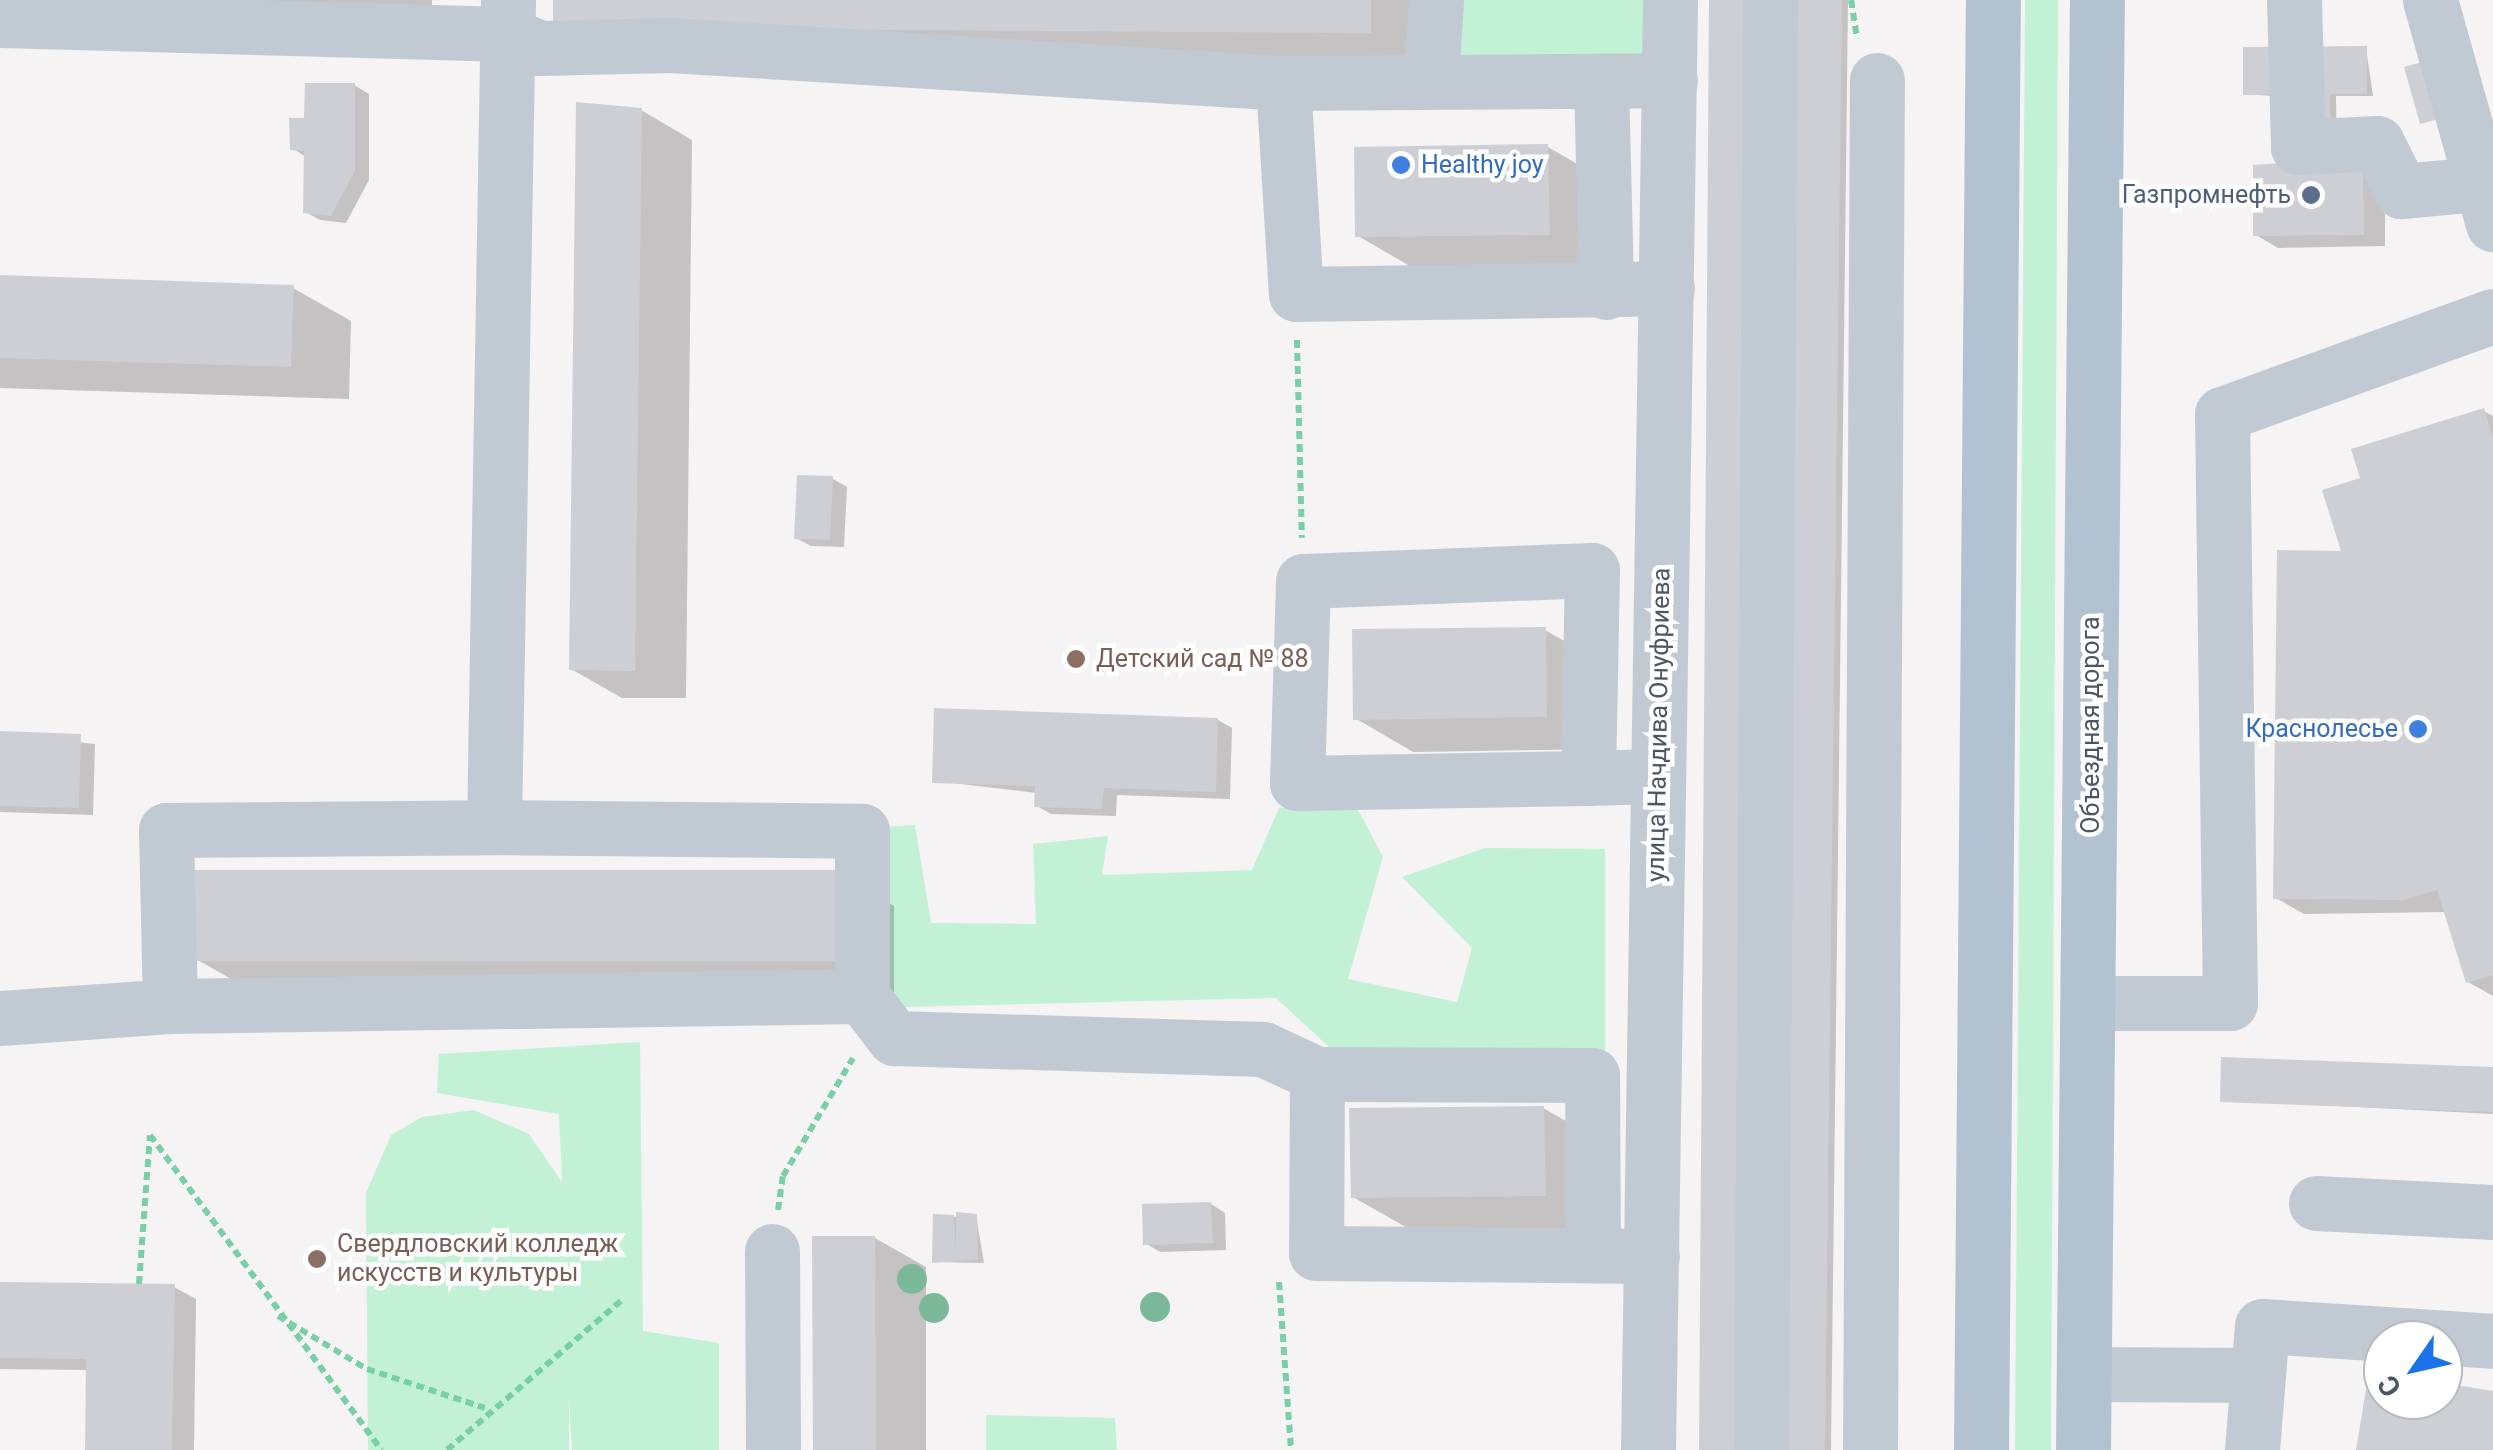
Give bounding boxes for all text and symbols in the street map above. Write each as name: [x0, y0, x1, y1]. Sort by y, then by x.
place label: Healthy joy: [1421, 150, 1544, 180]
marker: Healthy joy: [1390, 154, 1412, 176]
place label: Газпромнефть: [2122, 180, 2291, 210]
marker: Газпромнефть: [2300, 184, 2322, 206]
street label: улица Начдива Онуфриева: [1641, 568, 1677, 882]
street label: Объездная дорога: [2076, 616, 2106, 834]
place label: Детский сад № 88: [1096, 644, 1309, 674]
marker: Детский сад № 88: [1065, 648, 1087, 670]
place label: Краснолесье: [2245, 714, 2398, 744]
marker: Краснолесье: [2407, 718, 2429, 740]
place label: Свердловский колледж искусств и культуры: [337, 1230, 618, 1289]
marker: Свердловский колледж искусств и культуры: [306, 1248, 328, 1270]
north arrow: [2363, 1320, 2463, 1420]
text: С: [2371, 1369, 2408, 1403]

